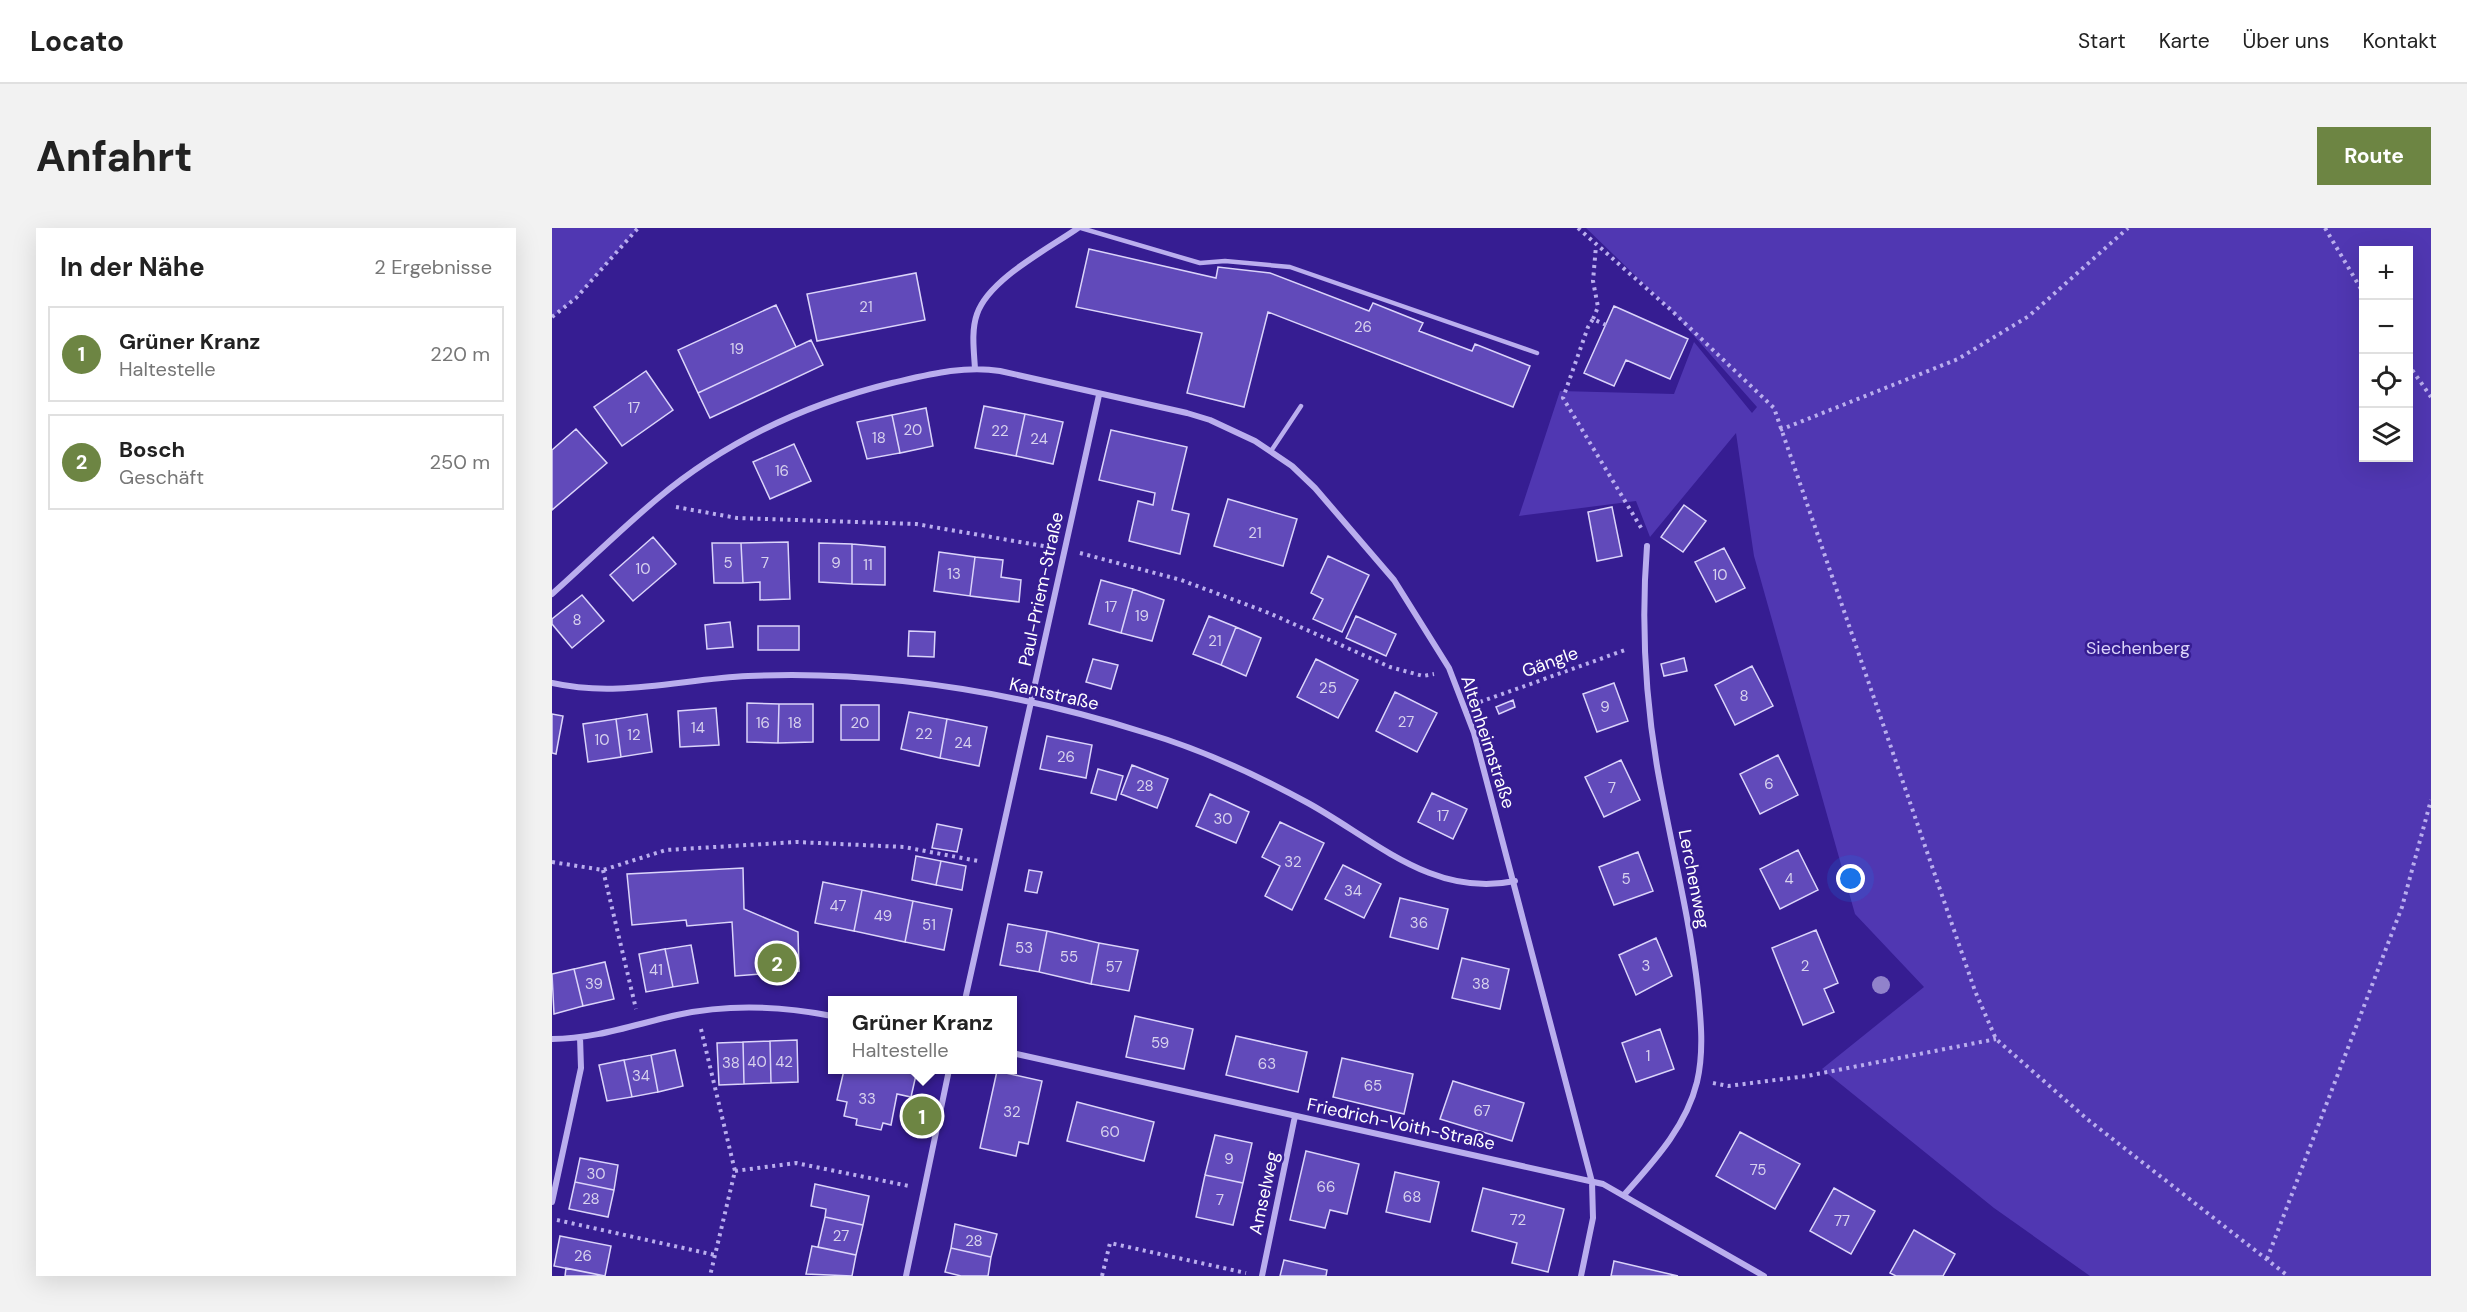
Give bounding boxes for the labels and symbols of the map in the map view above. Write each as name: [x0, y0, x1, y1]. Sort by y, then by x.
house number: 21: [859, 297, 873, 317]
house number: 26: [1354, 317, 1372, 337]
house number: 19: [730, 339, 744, 359]
house number: 17: [628, 398, 640, 418]
house number: 20: [904, 420, 922, 440]
house number: 22: [991, 421, 1009, 441]
house number: 18: [872, 428, 886, 448]
house number: 24: [1030, 429, 1048, 449]
house number: 16: [775, 461, 789, 481]
street label: Paul-Priem-Straße: [1013, 510, 1069, 668]
house number: 21: [1248, 523, 1262, 543]
house number: 5: [723, 553, 733, 573]
house number: 7: [761, 553, 769, 573]
house number: 9: [831, 553, 841, 573]
house number: 11: [863, 555, 873, 575]
house number: 10: [636, 559, 650, 579]
house number: 13: [947, 564, 961, 584]
house number: 10: [1713, 565, 1727, 585]
house number: 17: [1105, 597, 1117, 617]
house number: 19: [1135, 606, 1149, 626]
house number: 8: [572, 610, 582, 630]
house number: 21: [1208, 631, 1222, 651]
park label: Siechenberg: [2086, 636, 2190, 660]
street label: Gängle: [1519, 641, 1581, 683]
street label: Kantstraße: [1007, 672, 1101, 716]
street label: Altenheimstraße: [1455, 673, 1521, 811]
house number: 25: [1319, 678, 1337, 698]
house number: 8: [1739, 686, 1749, 706]
house number: 9: [1600, 697, 1610, 717]
house number: 27: [1398, 712, 1414, 732]
house number: 16: [756, 713, 770, 733]
house number: 18: [788, 713, 802, 733]
house number: 20: [851, 713, 869, 733]
house number: 14: [691, 718, 705, 738]
house number: 22: [915, 724, 933, 744]
house number: 12: [627, 725, 641, 745]
house number: 10: [595, 730, 609, 750]
house number: 24: [954, 733, 972, 753]
house number: 26: [1057, 747, 1075, 767]
house number: 6: [1764, 774, 1774, 794]
house number: 28: [1136, 776, 1154, 796]
house number: 7: [1608, 778, 1616, 798]
house number: 17: [1437, 806, 1449, 826]
house number: 30: [1213, 809, 1233, 829]
street label: Lerchenweg: [1673, 827, 1715, 931]
house number: 32: [1284, 852, 1302, 872]
your location: [1836, 864, 1865, 893]
house number: 5: [1621, 869, 1631, 889]
house number: 4: [1784, 869, 1794, 889]
house number: 34: [1344, 881, 1362, 901]
house number: 47: [829, 896, 847, 916]
house number: 49: [874, 906, 892, 926]
house number: 36: [1410, 913, 1428, 933]
house number: 51: [922, 915, 936, 935]
house number: 53: [1015, 938, 1033, 958]
pin: 2: [758, 940, 796, 986]
house number: 55: [1060, 947, 1078, 967]
house number: 3: [1642, 956, 1650, 976]
house number: 2: [1801, 956, 1809, 976]
house number: 57: [1106, 957, 1122, 977]
house number: 41: [649, 960, 663, 980]
house number: 39: [585, 974, 603, 994]
house number: 38: [1472, 974, 1490, 994]
house number: 59: [1151, 1033, 1169, 1053]
house number: 1: [1646, 1046, 1650, 1066]
house number: 40: [747, 1052, 767, 1072]
house number: 42: [775, 1052, 793, 1072]
house number: 38: [722, 1053, 740, 1073]
house number: 63: [1258, 1054, 1276, 1074]
house number: 34: [632, 1066, 650, 1086]
house number: 65: [1364, 1076, 1382, 1096]
house number: 33: [858, 1089, 876, 1109]
street label: Friedrich-Voith-Straße: [1305, 1092, 1497, 1156]
pin: 1: [902, 1094, 941, 1138]
house number: 67: [1473, 1101, 1491, 1121]
house number: 32: [1003, 1102, 1021, 1122]
house number: 60: [1100, 1122, 1120, 1142]
house number: 9: [1224, 1149, 1234, 1169]
street label: Amselweg: [1243, 1149, 1285, 1237]
house number: 75: [1750, 1160, 1766, 1180]
house number: 30: [586, 1164, 606, 1184]
house number: 66: [1317, 1177, 1335, 1197]
house number: 68: [1403, 1187, 1421, 1207]
house number: 28: [582, 1189, 600, 1209]
house number: 7: [1216, 1190, 1224, 1210]
house number: 72: [1510, 1210, 1526, 1230]
house number: 77: [1834, 1211, 1850, 1231]
house number: 27: [833, 1226, 849, 1246]
house number: 28: [965, 1231, 983, 1251]
house number: 26: [574, 1246, 592, 1266]

